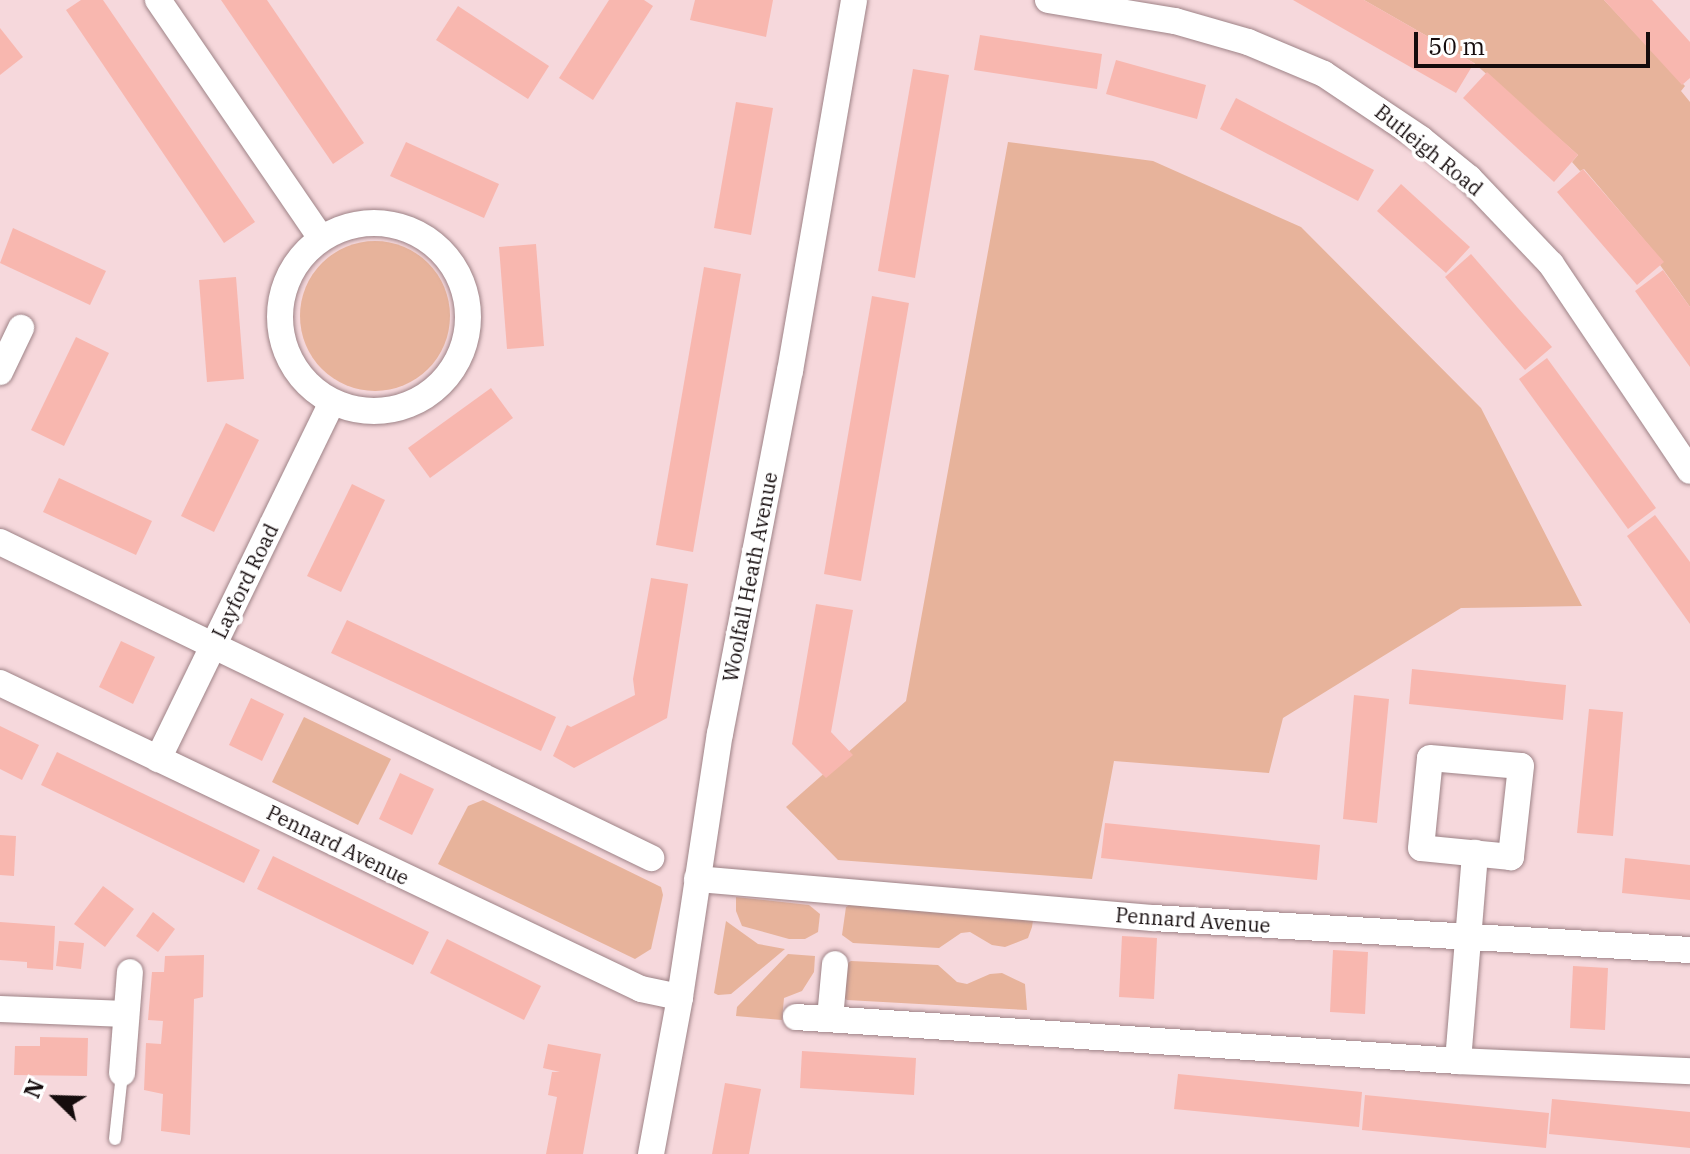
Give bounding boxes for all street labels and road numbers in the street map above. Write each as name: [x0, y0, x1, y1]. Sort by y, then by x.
street label: Butleigh Road: [1370, 99, 1488, 201]
street label: Woolfall Heath Avenue: [718, 470, 782, 684]
street label: Layford Road: [207, 520, 283, 642]
street label: Pennard Avenue: [263, 800, 413, 890]
street label: Pennard Avenue: [1115, 903, 1271, 937]

